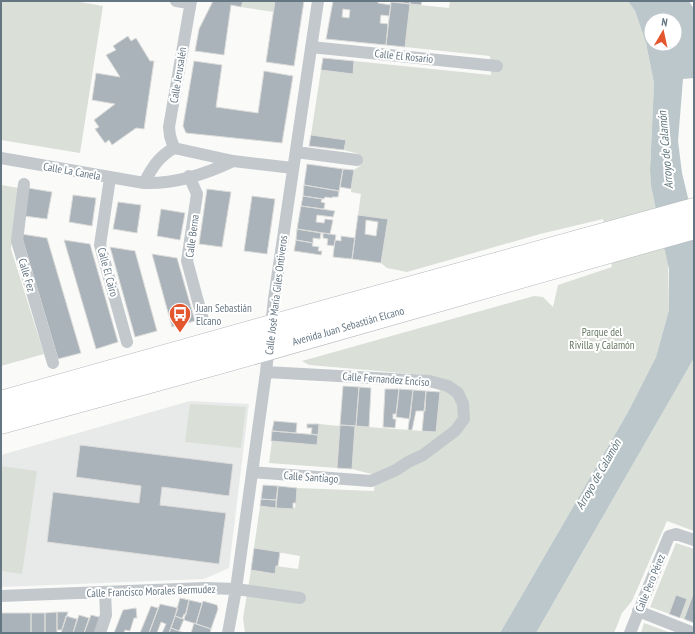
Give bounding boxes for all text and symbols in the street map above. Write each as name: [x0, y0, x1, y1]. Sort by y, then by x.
north arrow: [643, 12, 683, 52]
text: N: [661, 15, 669, 30]
street label: Calle Jerusalén: [167, 46, 189, 104]
street label: Calle El Rosario: [374, 46, 434, 66]
water label: Arroyo de Calamón: [654, 110, 676, 190]
street label: Calle La Canela: [42, 159, 102, 183]
street label: Calle Berna: [182, 214, 202, 258]
street label: Calle José María Giles Ontiveros: [262, 234, 290, 356]
street label: Calle El Cairo: [95, 246, 121, 298]
street label: Calle Fez: [15, 257, 39, 293]
bus stop icon: Juan Sebastián Elcano: [167, 301, 193, 334]
place label: Juan Sebastián Elcano: [195, 301, 252, 328]
street label: Avenida Juan Sebastián Elcano: [290, 303, 406, 349]
park label: Parque del Rivilla y Calamón: [569, 325, 635, 352]
street label: Calle Fernandez Enciso: [342, 369, 430, 389]
water label: Arroyo de Calamón: [572, 436, 624, 512]
street label: Calle Santiago: [283, 468, 339, 486]
street label: Calle Pero Pérez: [632, 552, 668, 614]
street label: Calle Francisco Morales Bermudez: [86, 582, 216, 600]

